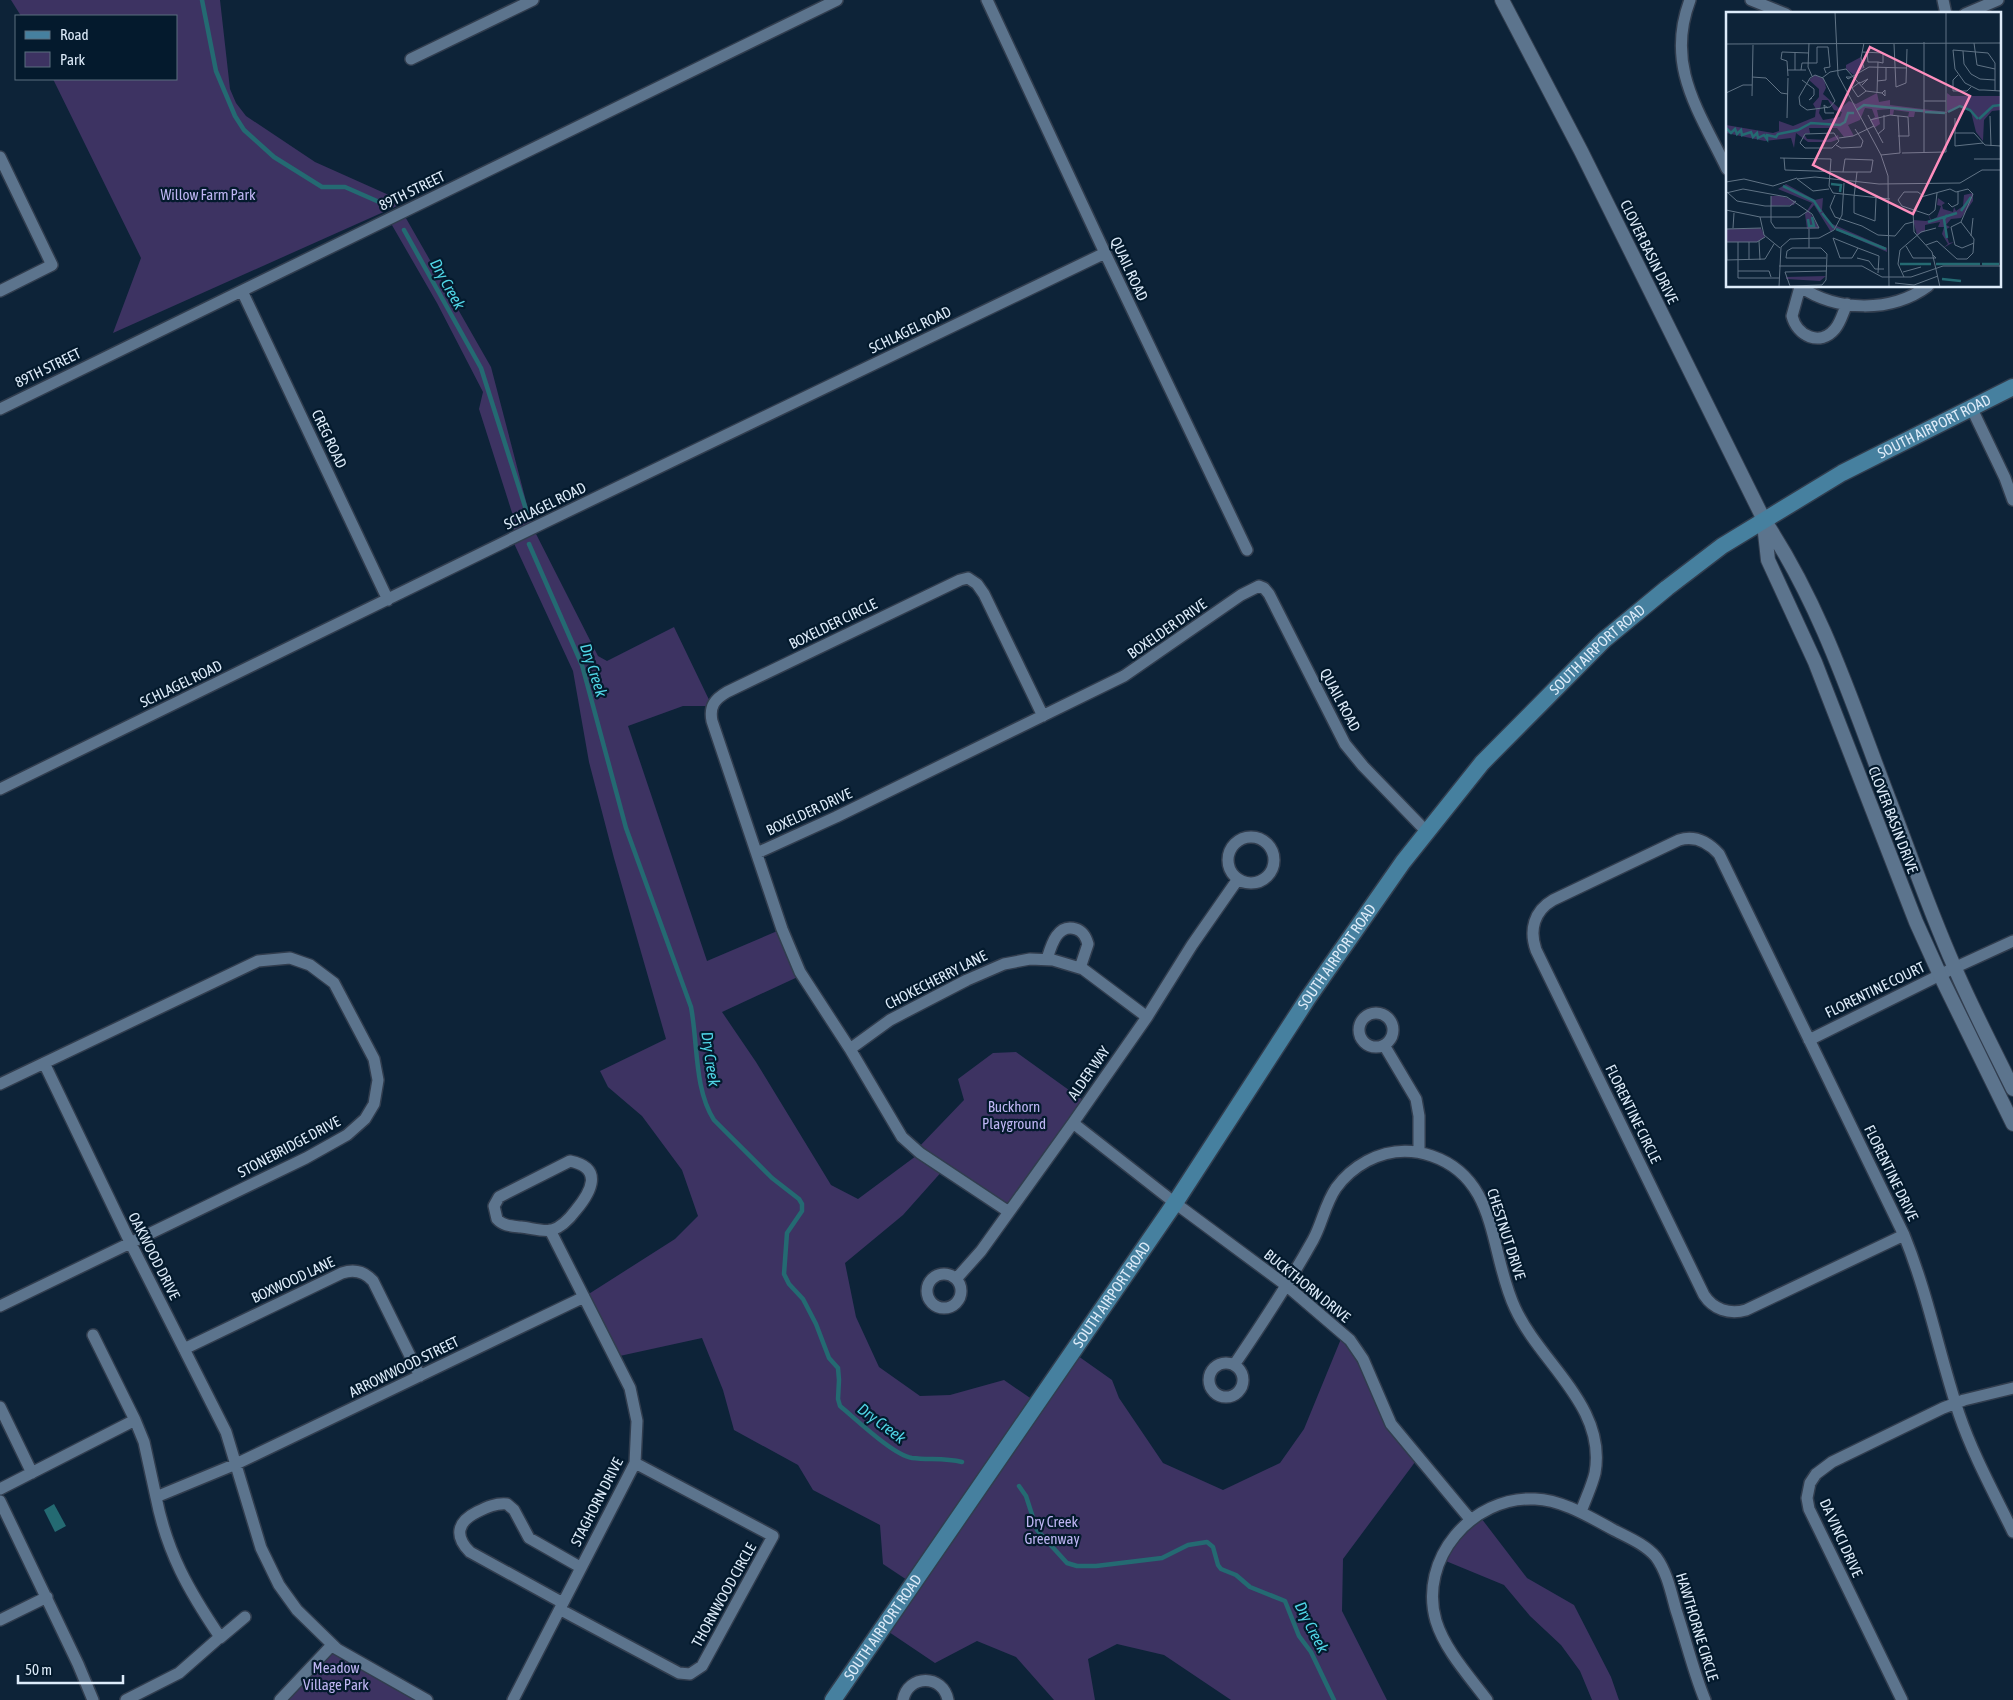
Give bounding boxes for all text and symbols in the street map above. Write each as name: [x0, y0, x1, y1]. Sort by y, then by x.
inset map: [1726, 12, 2000, 288]
legend: [15, 15, 178, 80]
text: Road: [60, 26, 89, 43]
text: Park: [60, 51, 85, 68]
street label: 89TH STREET: [376, 167, 448, 214]
park label: Willow Farm Park: [160, 186, 256, 203]
street label: CLOVER BASIN DRIVE: [1617, 197, 1682, 307]
street label: QUAIL ROAD: [1107, 234, 1152, 303]
water label: Dry Creek: [426, 256, 470, 314]
street label: SCHLAGEL ROAD: [866, 302, 953, 357]
street label: 89TH STREET: [12, 344, 84, 391]
street label: SOUTH AIRPORT ROAD: [1875, 391, 1993, 462]
street label: CREG ROAD: [309, 407, 350, 471]
street label: SCHLAGEL ROAD: [501, 478, 588, 533]
street label: BOXELDER CIRCLE: [786, 595, 880, 652]
street label: BOXELDER DRIVE: [1124, 595, 1210, 662]
street label: SOUTH AIRPORT ROAD: [1546, 601, 1648, 698]
water label: Dry Creek: [576, 641, 611, 700]
street label: SCHLAGEL ROAD: [137, 656, 224, 711]
street label: QUAIL ROAD: [1317, 666, 1364, 734]
street label: CLOVER BASIN DRIVE: [1865, 764, 1922, 876]
street label: BOXELDER DRIVE: [763, 784, 855, 839]
street label: SOUTH AIRPORT ROAD: [1294, 901, 1379, 1012]
street label: CHOKECHERRY LANE: [882, 946, 990, 1013]
street label: FLORENTINE COURT: [1822, 958, 1928, 1021]
water label: Dry Creek: [697, 1030, 724, 1089]
street label: ALDER WAY: [1064, 1042, 1113, 1103]
street label: FLORENTINE CIRCLE: [1602, 1062, 1665, 1166]
park label: Buckhorn Playground: [982, 1098, 1046, 1132]
street label: STONEBRIDGE DRIVE: [235, 1112, 343, 1181]
street label: FLORENTINE DRIVE: [1861, 1122, 1922, 1224]
street label: CHESTNUT DRIVE: [1484, 1186, 1529, 1282]
street label: OAKWOOD DRIVE: [125, 1209, 184, 1303]
street label: SOUTH AIRPORT ROAD: [1069, 1238, 1154, 1350]
street label: BUCKTHORN DRIVE: [1261, 1246, 1354, 1326]
street label: BOXWOOD LANE: [249, 1253, 337, 1306]
street label: ARROWWOOD STREET: [346, 1332, 462, 1401]
water label: Dry Creek: [854, 1399, 910, 1448]
street label: STAGHORN DRIVE: [567, 1454, 626, 1549]
street label: DA VINCI DRIVE: [1817, 1496, 1867, 1580]
park label: Dry Creek Greenway: [1024, 1513, 1080, 1547]
street label: THORNWOOD CIRCLE: [688, 1539, 759, 1650]
street label: SOUTH AIRPORT ROAD: [840, 1571, 925, 1683]
street label: HAWTHORNE CIRCLE: [1673, 1571, 1722, 1684]
water label: Dry Creek: [1291, 1598, 1333, 1657]
scale bar: [18, 1652, 122, 1684]
park label: Meadow Village Park: [303, 1659, 369, 1693]
text: 50 m: [25, 1661, 52, 1678]

